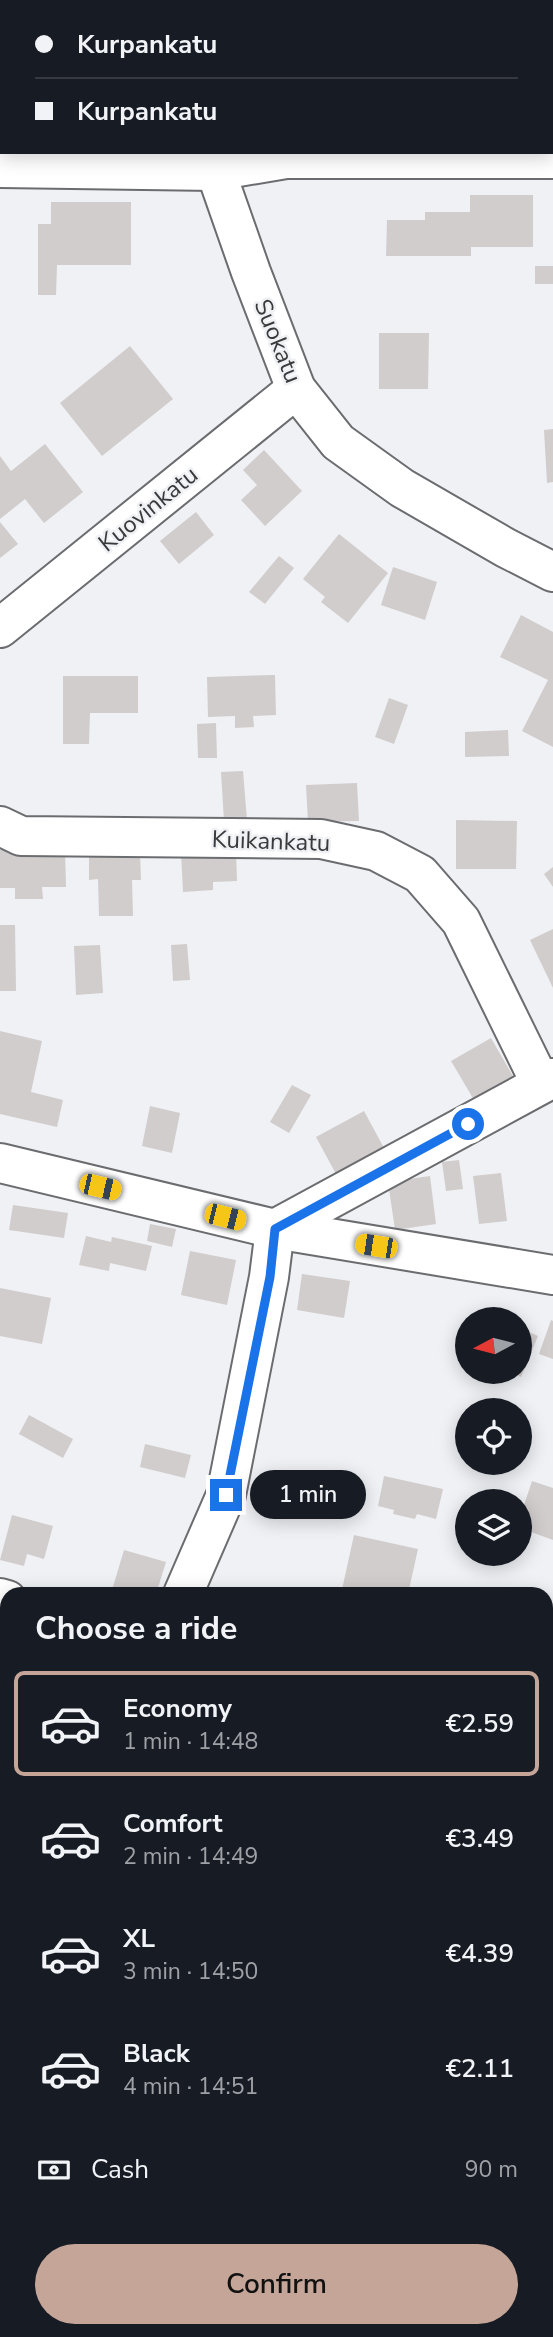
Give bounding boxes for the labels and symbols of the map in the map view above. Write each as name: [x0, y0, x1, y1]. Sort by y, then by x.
street label: Suokatu: [247, 294, 309, 388]
street label: Kuovinkatu: [92, 459, 204, 559]
street label: Kuikankatu: [211, 823, 331, 859]
route start: [452, 1108, 484, 1140]
car: [78, 1172, 123, 1202]
car: [203, 1202, 248, 1232]
car: [354, 1232, 399, 1260]
north arrow: [455, 1307, 532, 1384]
callout: 1 min: [250, 1470, 366, 1520]
route end: [210, 1479, 242, 1511]

